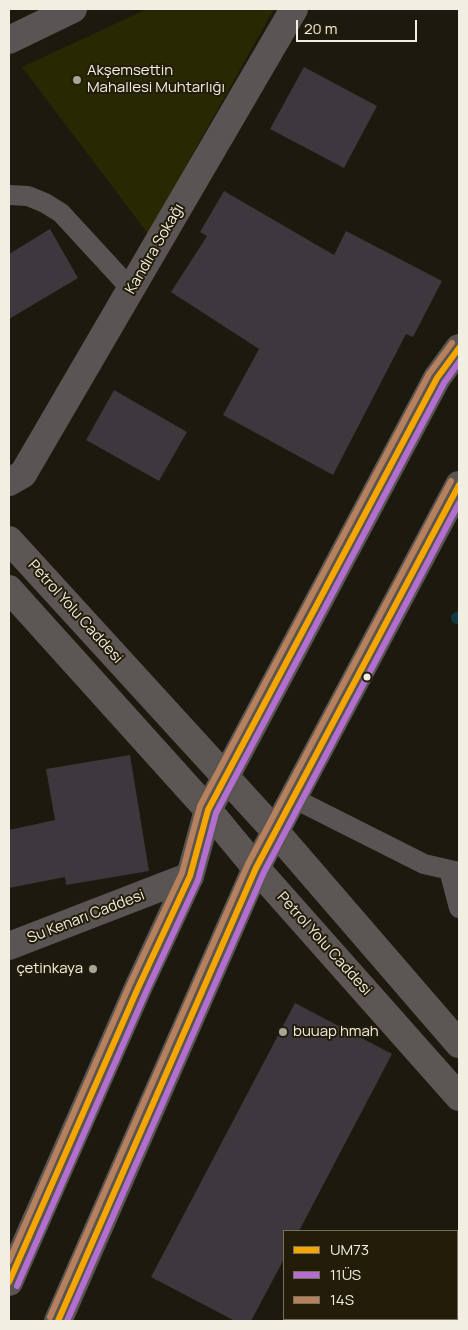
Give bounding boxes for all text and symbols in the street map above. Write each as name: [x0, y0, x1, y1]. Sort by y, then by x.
scale bar: [298, 10, 419, 42]
text: 20 m: [304, 18, 337, 39]
place label: Akşemsettin Mahallesi Muhtarlığı: [87, 62, 225, 97]
marker: Akşemsettin Mahallesi Muhtarlığı: [71, 74, 83, 86]
street label: Kandıra Sokağı: [122, 201, 188, 297]
street label: Petrol Yolu Caddesi: [24, 557, 126, 667]
unlabelled marker: [362, 672, 372, 682]
street label: Su Kenarı Caddesi: [25, 886, 147, 948]
street label: Petrol Yolu Caddesi: [273, 889, 375, 999]
place label: çetinkaya: [16, 960, 83, 978]
marker: çetinkaya: [87, 963, 99, 975]
place label: buuap hmah: [293, 1023, 379, 1041]
marker: buuap hmah: [277, 1026, 289, 1038]
legend: [283, 1230, 458, 1320]
text: UM73: [330, 1239, 369, 1260]
text: 11ÜS: [330, 1264, 361, 1285]
text: 14S: [330, 1289, 354, 1310]

